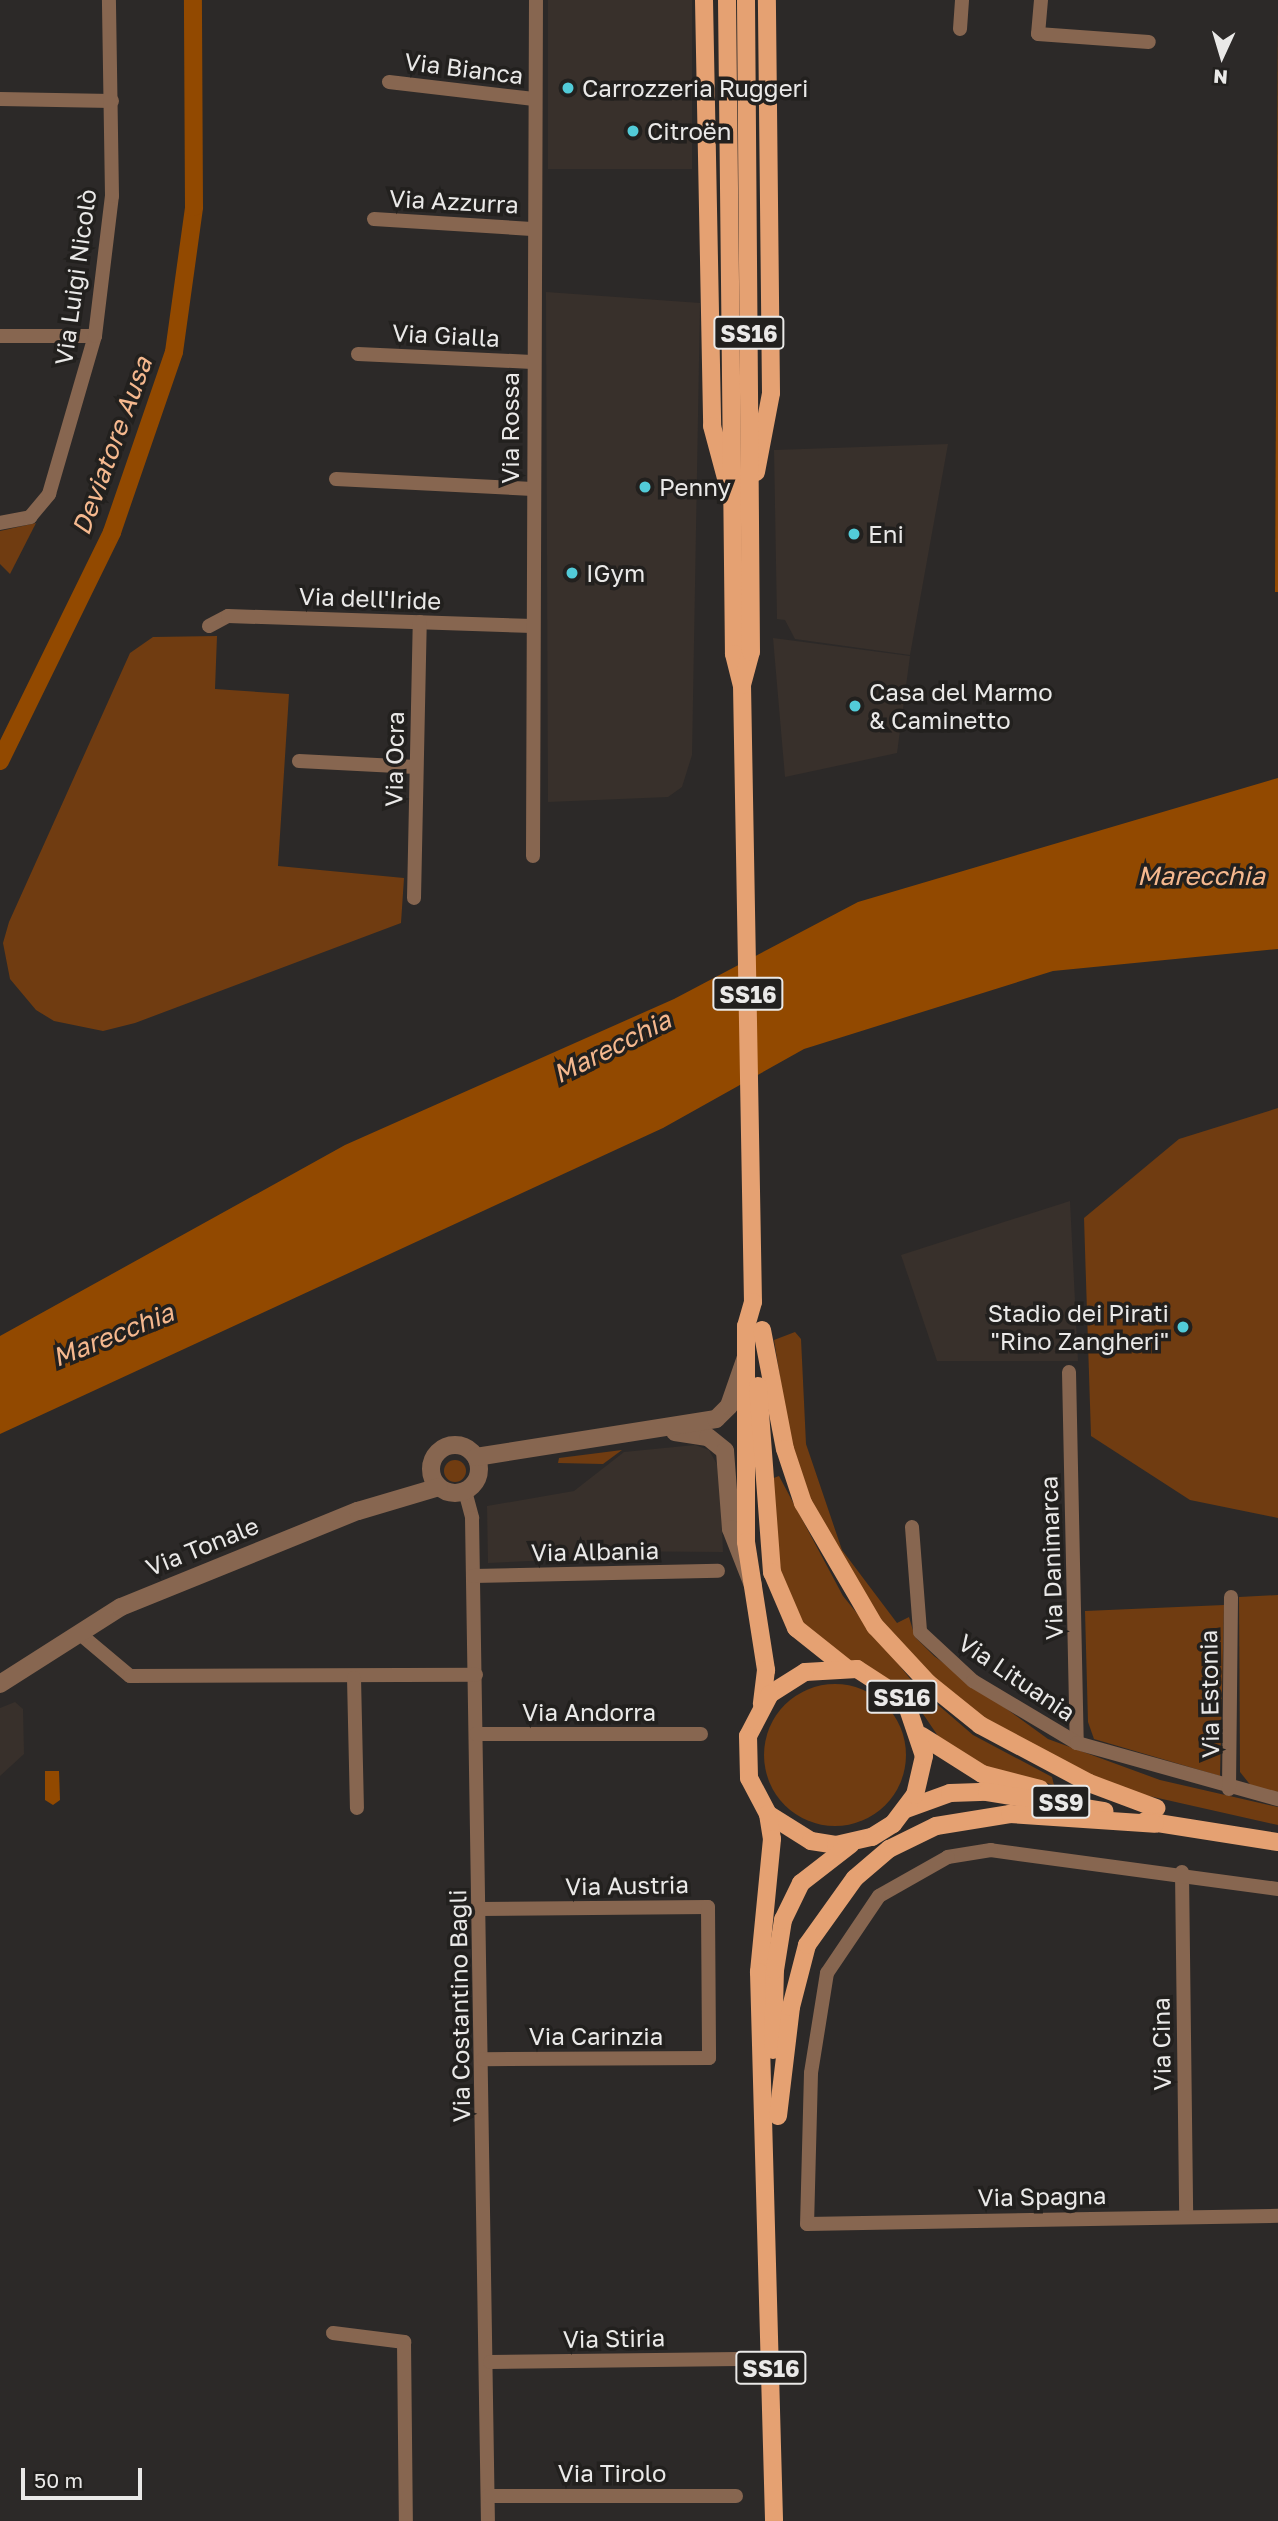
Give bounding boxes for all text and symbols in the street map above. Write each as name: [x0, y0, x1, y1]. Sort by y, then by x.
north arrow: [1187, 21, 1257, 91]
street label: Via Bianca: [403, 46, 525, 90]
text: N: [1212, 65, 1229, 89]
place label: Carrozzeria Ruggeri: [582, 74, 808, 102]
marker: Carrozzeria Ruggeri: [560, 80, 576, 96]
place label: Citroën: [647, 117, 732, 145]
marker: Citroën: [625, 123, 641, 139]
street label: Via Azzurra: [388, 183, 520, 219]
street label: Via Luigi Nicolò: [48, 187, 102, 367]
road number: SS16: [712, 314, 786, 352]
street label: Via Gialla: [391, 318, 501, 352]
water label: Deviatore Ausa: [65, 353, 159, 539]
street label: Via Rossa: [496, 372, 524, 484]
place label: Penny: [659, 473, 731, 501]
marker: Penny: [637, 479, 653, 495]
place label: Eni: [868, 520, 904, 548]
marker: Eni: [846, 526, 862, 542]
place label: IGym: [586, 559, 645, 587]
marker: IGym: [564, 565, 580, 581]
street label: Via dell'Iride: [298, 581, 442, 615]
place label: Casa del Marmo & Caminetto: [869, 678, 1053, 734]
marker: Casa del Marmo & Caminetto: [847, 698, 863, 714]
street label: Via Ocra: [379, 711, 409, 807]
water label: Marecchia: [1137, 860, 1265, 892]
road number: SS16: [711, 974, 785, 1014]
water label: Marecchia: [548, 1004, 676, 1090]
water label: Marecchia: [48, 1297, 178, 1373]
place label: Stadio dei Pirati "Rino Zangheri": [988, 1299, 1169, 1355]
marker: Stadio dei Pirati "Rino Zangheri": [1175, 1319, 1191, 1335]
street label: Via Danimarca: [1034, 1475, 1068, 1641]
street label: Via Tonale: [141, 1510, 263, 1582]
street label: Via Albania: [531, 1535, 659, 1567]
street label: Via Lituania: [953, 1627, 1081, 1727]
street label: Via Estonia: [1193, 1630, 1225, 1758]
road number: SS16: [865, 1678, 939, 1716]
street label: Via Andorra: [522, 1698, 656, 1726]
road number: SS9: [1031, 1783, 1091, 1822]
street label: Via Austria: [565, 1870, 689, 1900]
street label: Via Costantino Bagli: [443, 1889, 475, 2123]
street label: Via Cina: [1146, 1997, 1176, 2091]
street label: Via Carinzia: [529, 2022, 663, 2050]
street label: Via Spagna: [977, 2180, 1107, 2212]
street label: Via Stiria: [563, 2323, 665, 2353]
road number: SS16: [734, 2348, 808, 2388]
scale bar: [24, 2454, 145, 2498]
street label: Via Tirolo: [558, 2459, 666, 2487]
text: 50 m: [34, 2467, 83, 2493]

